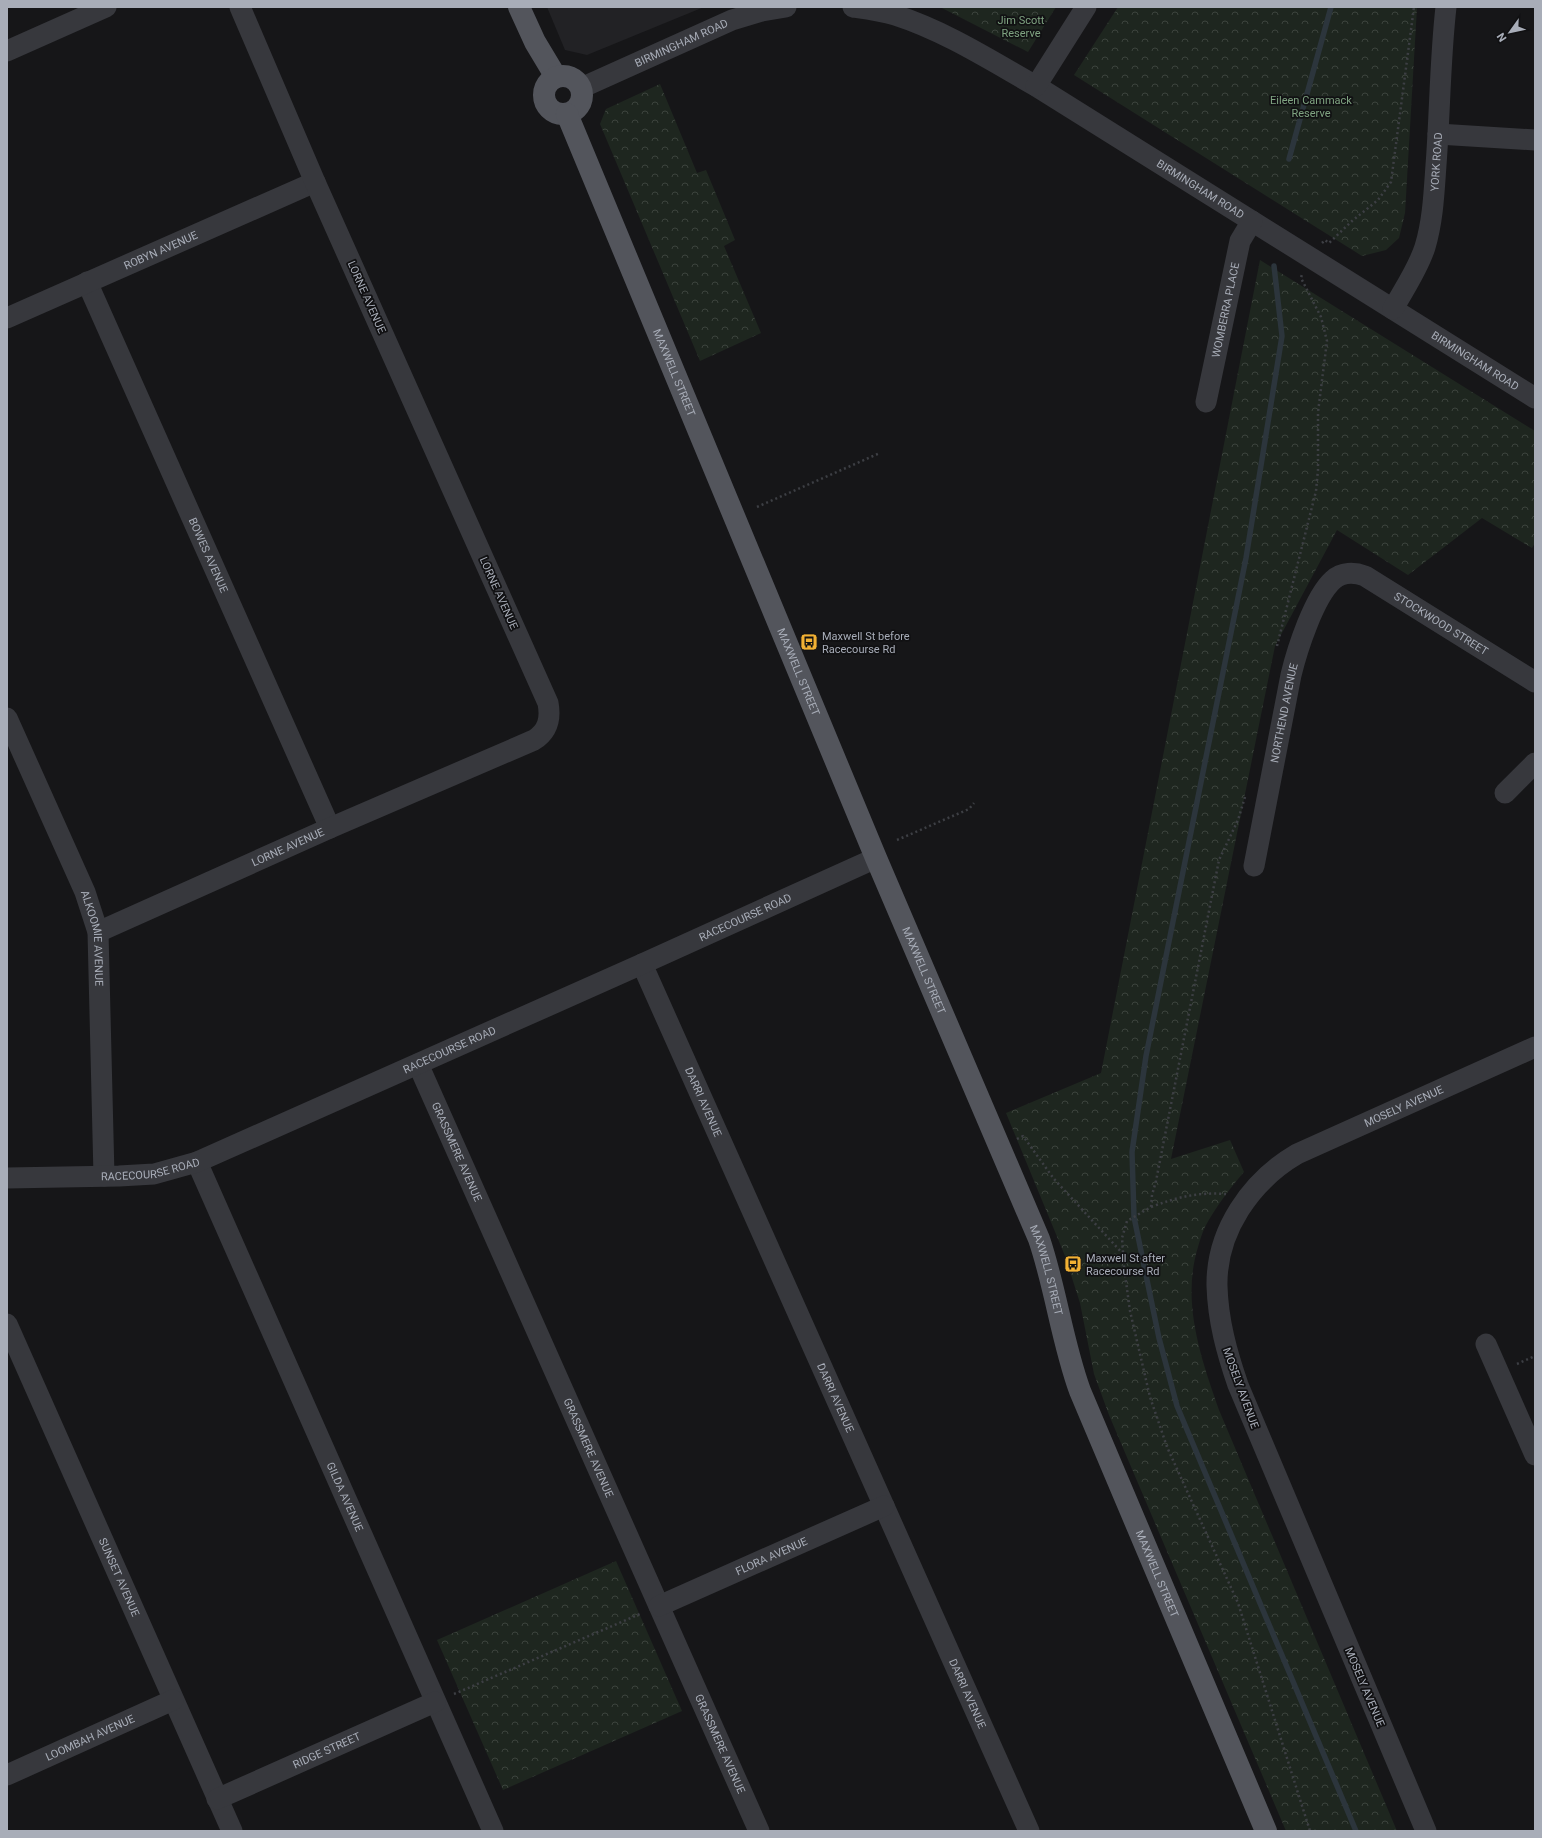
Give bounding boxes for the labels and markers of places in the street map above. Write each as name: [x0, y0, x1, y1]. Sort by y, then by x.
place label: Maxwell St before Racecourse Rd: [822, 630, 910, 656]
bus stop icon: Maxwell St before Racecourse Rd: [799, 632, 819, 652]
place label: Maxwell St after Racecourse Rd: [1086, 1252, 1165, 1278]
bus stop icon: Maxwell St after Racecourse Rd: [1063, 1254, 1083, 1274]

